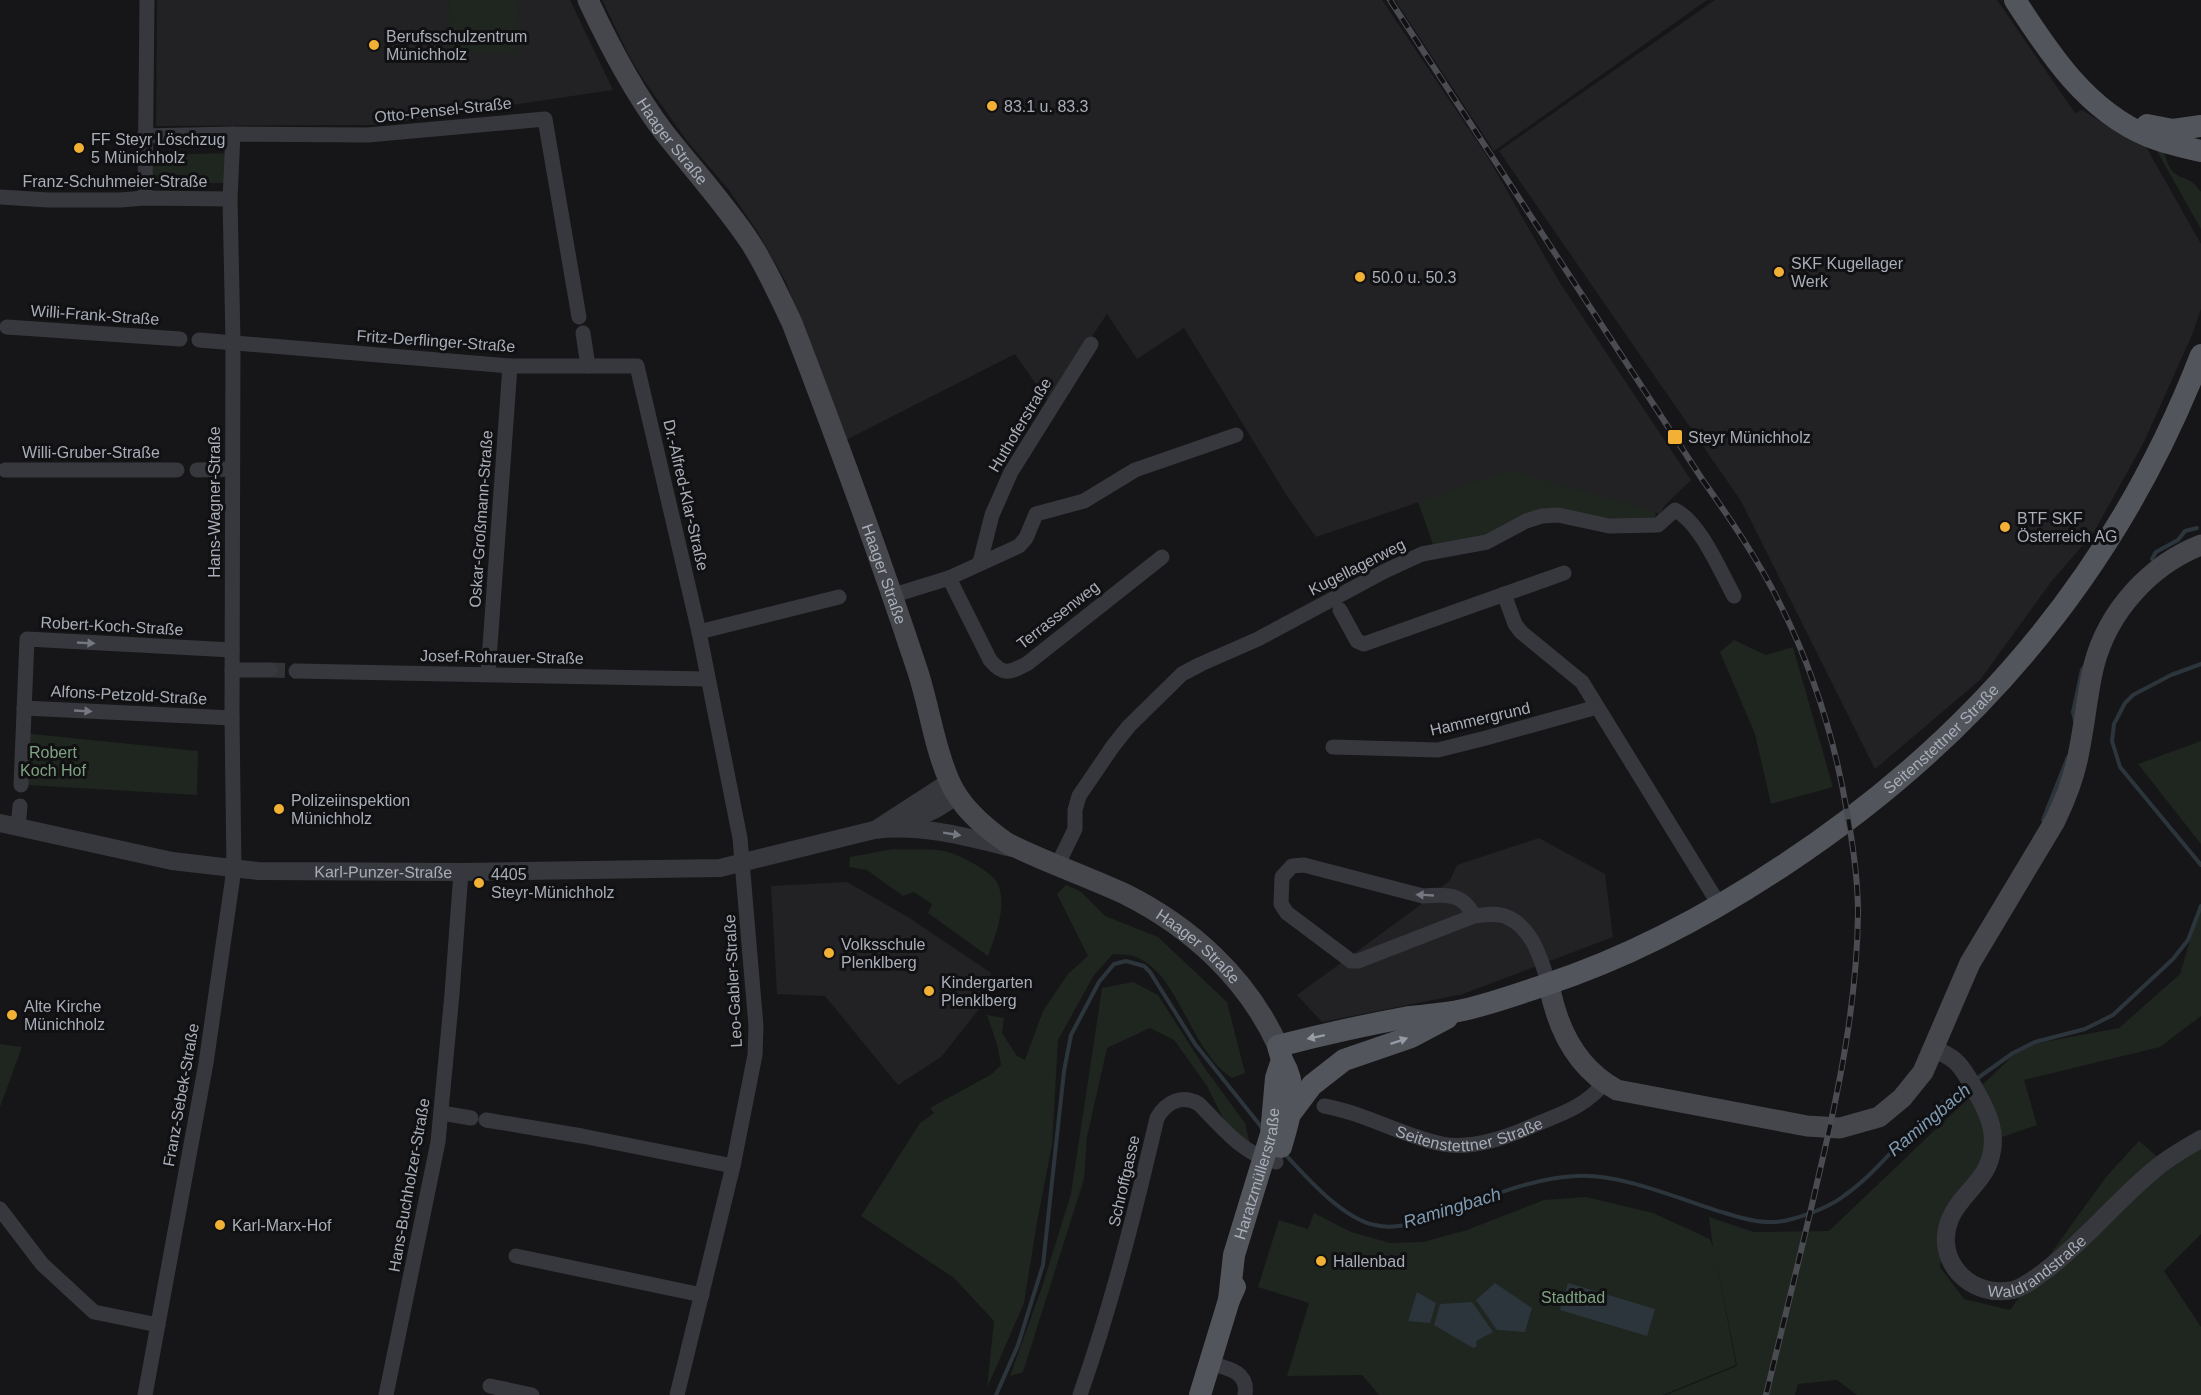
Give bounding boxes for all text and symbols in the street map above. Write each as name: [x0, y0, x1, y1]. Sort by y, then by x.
place label: Berufsschulzentrum Münichholz: [386, 28, 527, 63]
marker: Berufsschulzentrum Münichholz: [367, 38, 381, 52]
street label: Otto-Pensel-Straße: [374, 94, 513, 126]
street label: Haager Straße: [634, 95, 712, 188]
place label: 83.1 u. 83.3: [1004, 98, 1089, 115]
marker: 83.1 u. 83.3: [985, 99, 999, 113]
place label: FF Steyr Löschzug 5 Münichholz: [91, 131, 225, 166]
marker: FF Steyr Löschzug 5 Münichholz: [72, 141, 86, 155]
street label: Franz-Schuhmeier-Straße: [23, 173, 208, 190]
place label: SKF Kugellager Werk: [1791, 255, 1904, 290]
marker: SKF Kugellager Werk: [1772, 265, 1786, 279]
place label: 50.0 u. 50.3: [1372, 269, 1457, 286]
marker: 50.0 u. 50.3: [1353, 270, 1367, 284]
street label: Willi-Frank-Straße: [30, 302, 160, 328]
street label: Fritz-Derflinger-Straße: [356, 327, 516, 355]
street label: Huthoferstraße: [985, 375, 1055, 475]
street label: Dr.-Alfred-Klar-Straße: [660, 418, 712, 572]
street label: Hans-Wagner-Straße: [206, 426, 223, 578]
marker: Steyr Münichholz: [1666, 428, 1684, 446]
place label: Steyr Münichholz: [1688, 429, 1811, 446]
street label: Oskar-Großmann-Straße: [466, 430, 496, 608]
street label: Willi-Gruber-Straße: [22, 444, 160, 461]
place label: BTF SKF Österreich AG: [2017, 510, 2117, 545]
marker: BTF SKF Österreich AG: [1998, 520, 2012, 534]
street label: Haager Straße: [859, 521, 910, 626]
street label: Kugellagerweg: [1306, 535, 1408, 599]
street label: Terrassenweg: [1014, 578, 1102, 652]
street label: Robert-Koch-Straße: [40, 614, 184, 638]
one-way arrow: [76, 639, 95, 648]
street label: Josef-Rohrauer-Straße: [420, 647, 584, 667]
street label: Seitenstettner Straße: [1880, 681, 2002, 797]
street label: Alfons-Petzold-Straße: [50, 682, 208, 708]
street label: Hammergrund: [1428, 699, 1532, 739]
one-way arrow: [73, 706, 92, 715]
park label: Robert Koch Hof: [20, 744, 86, 779]
place label: Polizeiinspektion Münichholz: [291, 792, 410, 827]
marker: Polizeiinspektion Münichholz: [272, 802, 286, 816]
one-way arrow: [942, 829, 961, 838]
street label: Karl-Punzer-Straße: [314, 863, 452, 880]
place label: 4405 Steyr-Münichholz: [491, 866, 615, 901]
marker: 4405 Steyr-Münichholz: [472, 876, 486, 890]
one-way arrow: [1416, 890, 1435, 899]
street label: Haager Straße: [1153, 905, 1244, 987]
street label: Leo-Gabler-Straße: [721, 914, 745, 1048]
place label: Volksschule Plenklberg: [841, 936, 926, 971]
marker: Volksschule Plenklberg: [822, 946, 836, 960]
place label: Kindergarten Plenklberg: [941, 974, 1033, 1009]
marker: Kindergarten Plenklberg: [922, 984, 936, 998]
place label: Alte Kirche Münichholz: [24, 998, 105, 1033]
marker: Alte Kirche Münichholz: [5, 1008, 19, 1022]
street label: Franz-Sebek-Straße: [160, 1022, 202, 1168]
one-way arrow: [1306, 1033, 1325, 1042]
one-way arrow: [1390, 1036, 1408, 1045]
water label: Ramingbach: [1884, 1080, 1974, 1160]
street label: Hans-Buchholzer-Straße: [385, 1097, 433, 1273]
street label: Haratzmüllerstraße: [1231, 1107, 1282, 1242]
street label: Seitenstettner Straße: [1393, 1114, 1545, 1154]
street label: Schroffgasse: [1105, 1134, 1143, 1228]
water label: Ramingbach: [1401, 1184, 1503, 1232]
place label: Karl-Marx-Hof: [232, 1217, 332, 1234]
marker: Karl-Marx-Hof: [213, 1218, 227, 1232]
street label: Waldrandstraße: [1987, 1232, 2089, 1300]
place label: Hallenbad: [1333, 1253, 1405, 1270]
marker: Hallenbad: [1314, 1254, 1328, 1268]
park label: Stadtbad: [1541, 1289, 1605, 1306]

